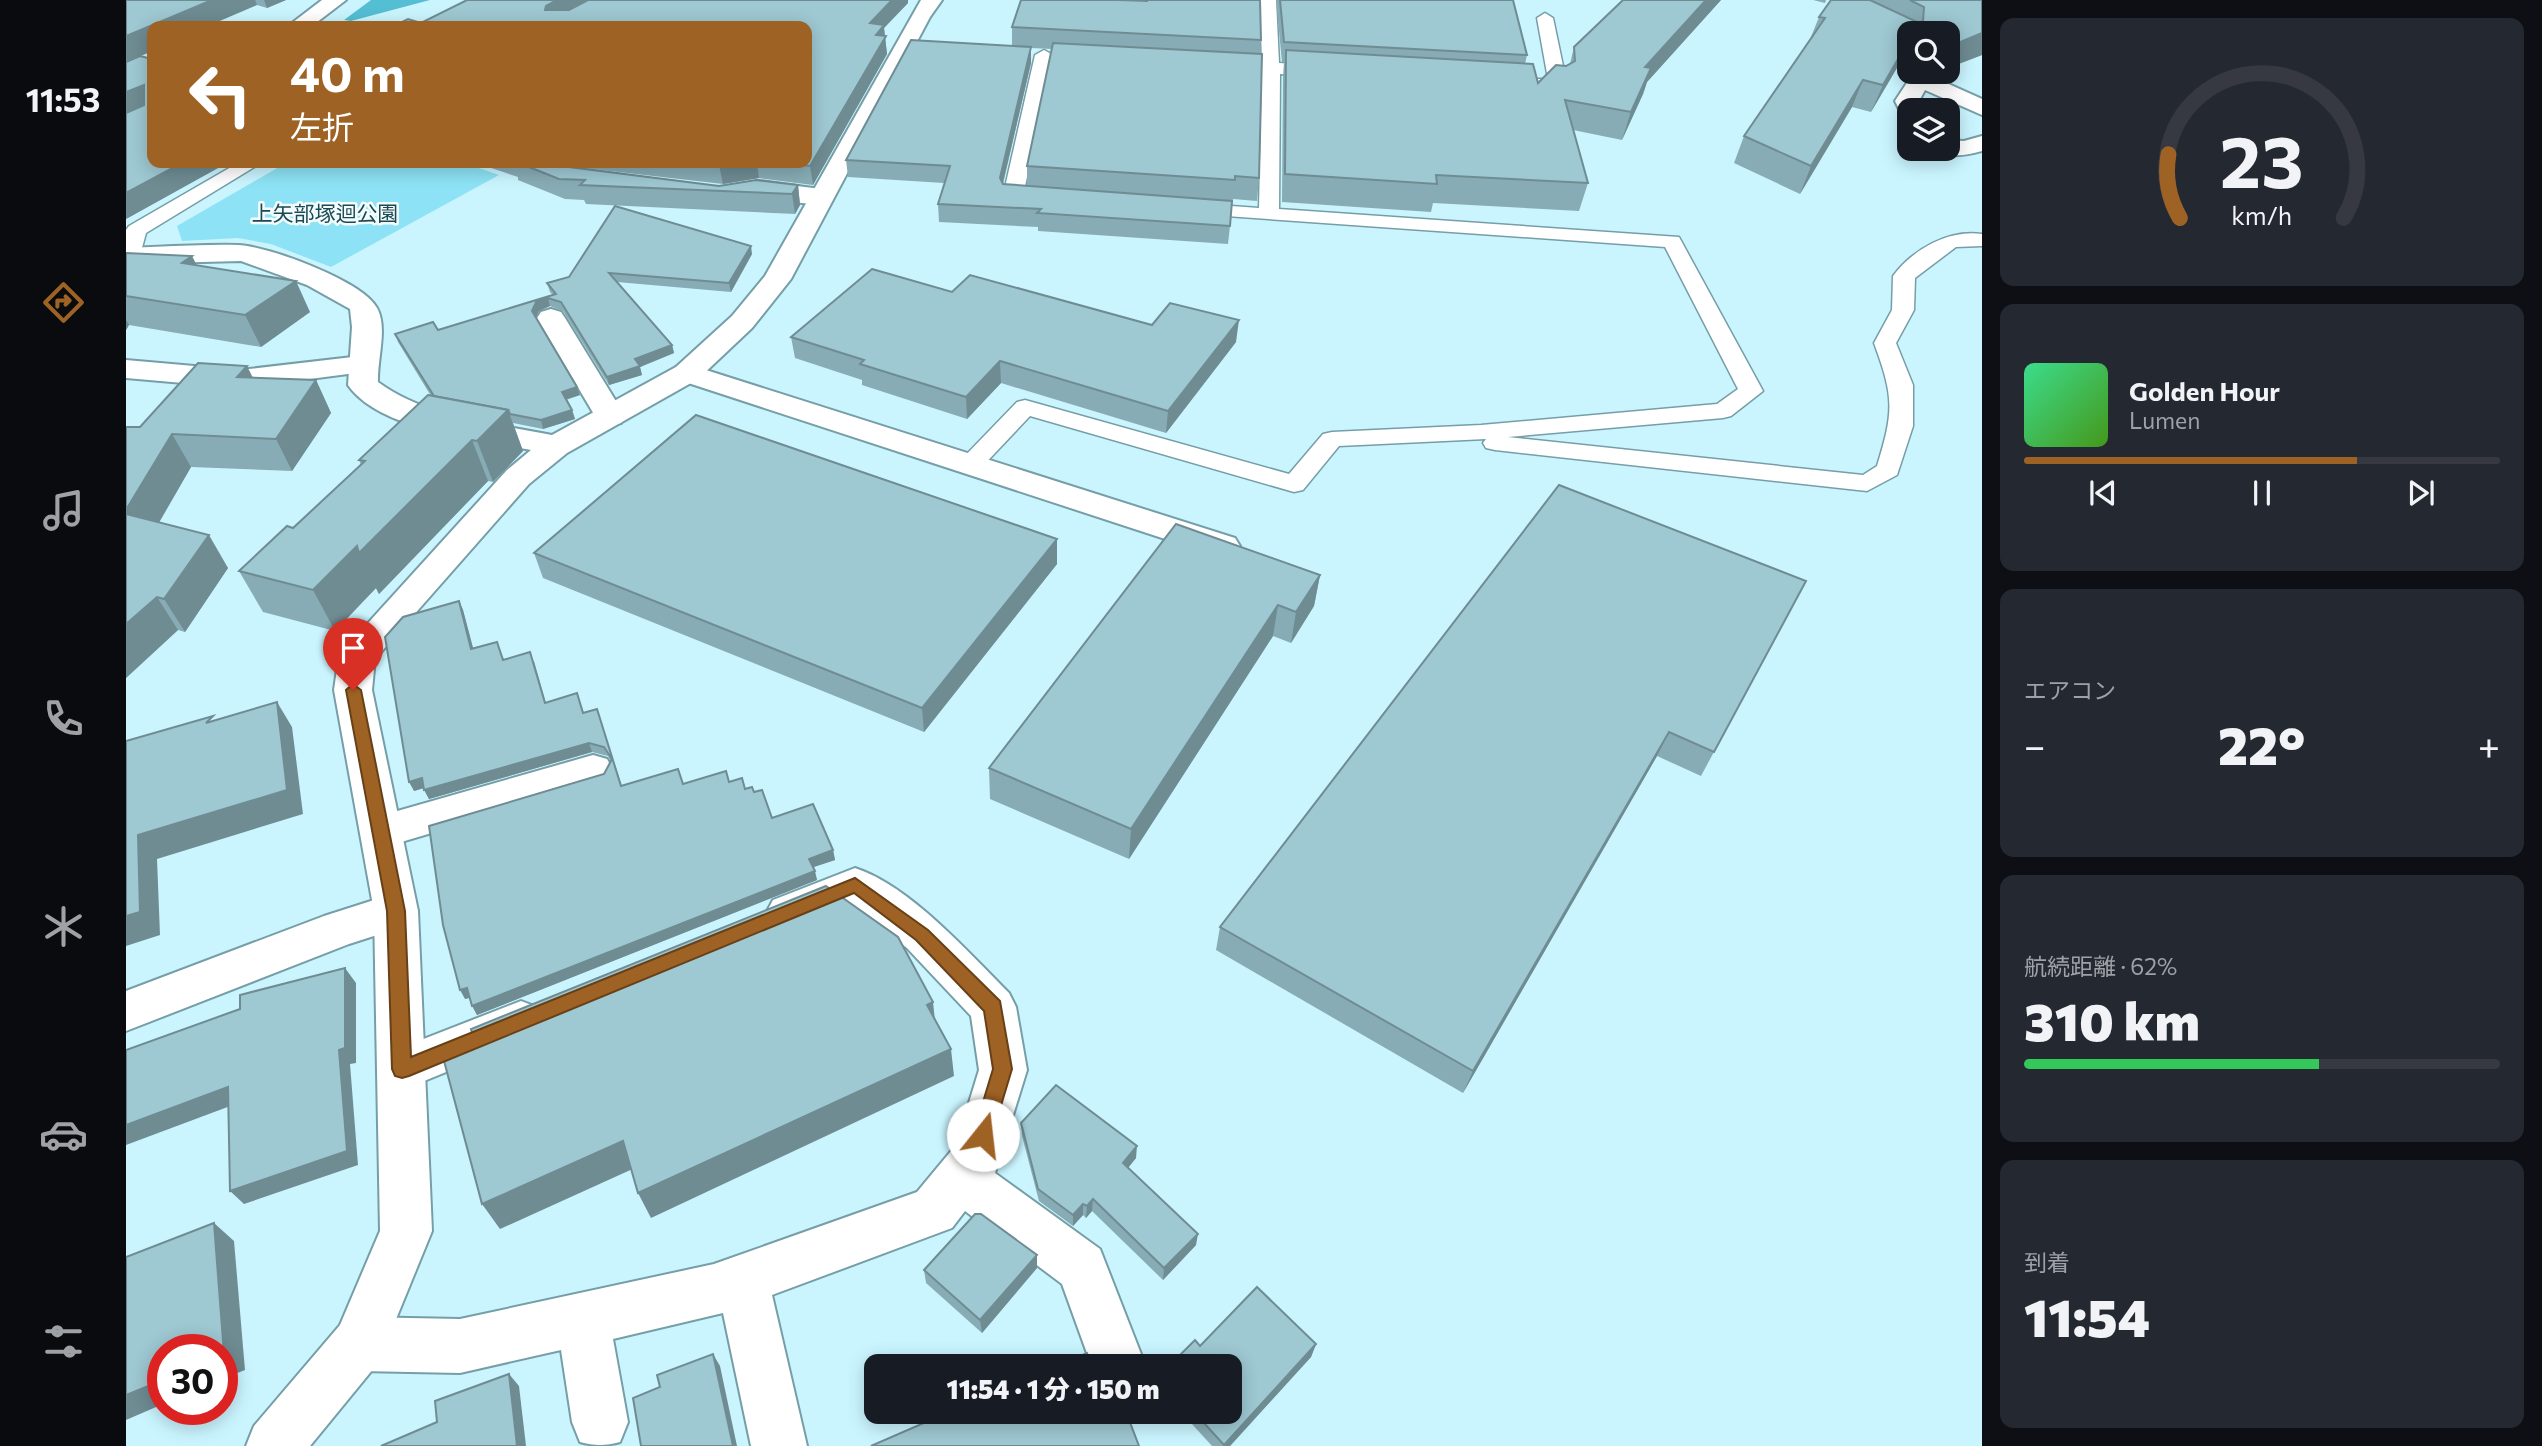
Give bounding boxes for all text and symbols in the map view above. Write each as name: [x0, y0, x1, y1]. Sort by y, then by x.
map controls: [1897, 21, 1960, 161]
button: search: [1897, 21, 1960, 84]
text: 40 m: [290, 42, 405, 102]
icon: left: [175, 49, 266, 140]
text: 11:53: [26, 79, 100, 119]
button: layers: [1897, 98, 1960, 161]
text: 左折: [290, 106, 354, 146]
text: 23: [2220, 114, 2304, 203]
park label: 上矢部塚迴公園: [252, 200, 399, 225]
text: km/h: [2232, 200, 2292, 230]
icon: directions: [39, 278, 88, 327]
text: Golden Hour: [2129, 375, 2280, 406]
text: Lumen: [2129, 406, 2200, 434]
icon: previous: [2084, 474, 2122, 512]
icon: pause: [2243, 474, 2281, 512]
icon: next: [2402, 474, 2440, 512]
icon: music: [39, 486, 88, 535]
pin: [323, 618, 383, 690]
icon: arrive: [334, 629, 372, 667]
text: エアコン: [2024, 676, 2116, 704]
icon: phone: [39, 694, 88, 743]
text: 22°: [2218, 712, 2305, 776]
text: −: [2024, 721, 2046, 768]
text: +: [2478, 721, 2500, 768]
icon: climate: [39, 902, 88, 951]
text: 航続距離 · 62%: [2024, 952, 2177, 980]
text: 310 km: [2024, 988, 2200, 1052]
position arrow: [946, 1098, 1020, 1172]
icon: car: [39, 1110, 88, 1159]
text: 到着: [2024, 1248, 2070, 1276]
text: 11:54: [2024, 1284, 2150, 1348]
icon: filters: [39, 1317, 88, 1366]
speed limit sign: 30: [147, 1334, 238, 1425]
text: 11:54 · 1 分 · 150 m: [947, 1373, 1159, 1404]

